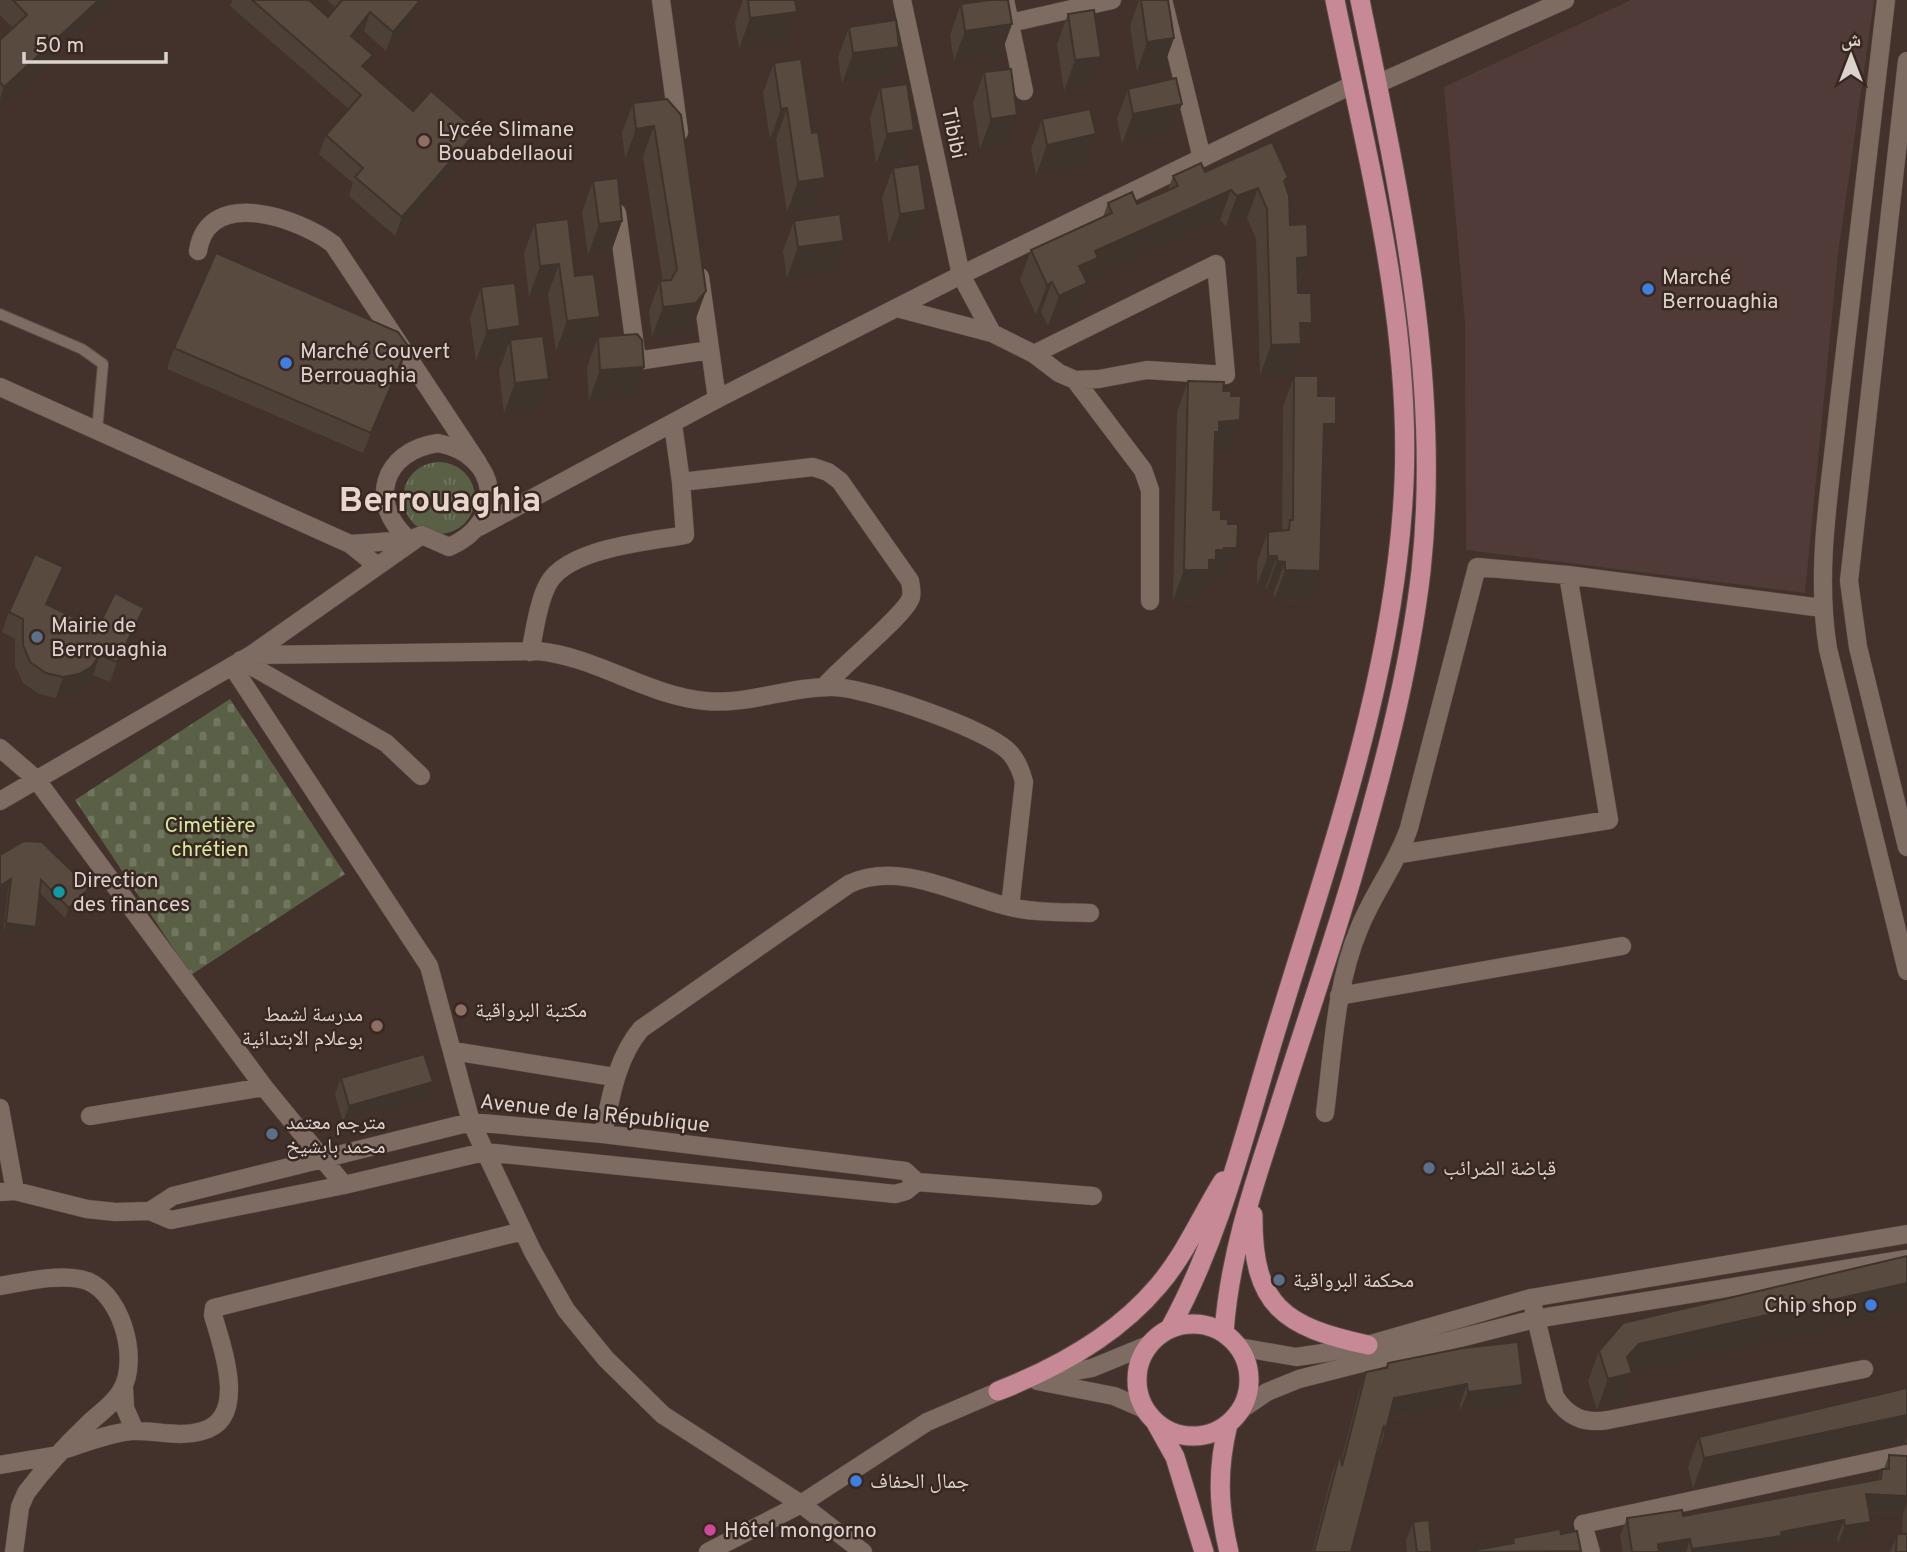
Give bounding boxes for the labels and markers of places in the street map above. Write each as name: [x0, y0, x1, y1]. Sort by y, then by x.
place label: Lycée Slimane Bouabdellaoui: [438, 117, 574, 168]
marker: Lycée Slimane Bouabdellaoui: [416, 133, 432, 149]
place label: Marché Berrouaghia: [1662, 265, 1778, 316]
marker: Marché Berrouaghia: [1640, 281, 1656, 297]
place label: Marché Couvert Berrouaghia: [300, 339, 450, 390]
marker: Marché Couvert Berrouaghia: [278, 355, 294, 371]
place label: Mairie de Berrouaghia: [51, 613, 167, 664]
marker: Mairie de Berrouaghia: [29, 629, 45, 645]
place label: Direction des finances: [73, 868, 190, 919]
marker: Direction des finances: [51, 884, 67, 900]
place label: مكتبة البرواقية: [475, 998, 587, 1025]
place label: مدرسة لشمط بوعلام الابتدائية: [242, 1002, 363, 1053]
marker: مكتبة البرواقية: [453, 1002, 469, 1018]
marker: مدرسة لشمط بوعلام الابتدائية: [369, 1018, 385, 1034]
place label: مترجم معتمد محمد بابشيخ: [286, 1110, 385, 1161]
marker: مترجم معتمد محمد بابشيخ: [264, 1126, 280, 1142]
place label: قباضة الضرائب: [1443, 1156, 1556, 1183]
marker: قباضة الضرائب: [1421, 1160, 1437, 1176]
place label: محكمة البرواقية: [1293, 1268, 1414, 1295]
marker: محكمة البرواقية: [1271, 1272, 1287, 1288]
place label: Chip shop: [1764, 1293, 1857, 1320]
marker: Chip shop: [1863, 1297, 1879, 1313]
place label: جمال الحفاف: [870, 1469, 969, 1496]
marker: جمال الحفاف: [848, 1473, 864, 1489]
place label: Hôtel mongorno: [724, 1518, 877, 1545]
marker: Hôtel mongorno: [702, 1522, 718, 1538]

